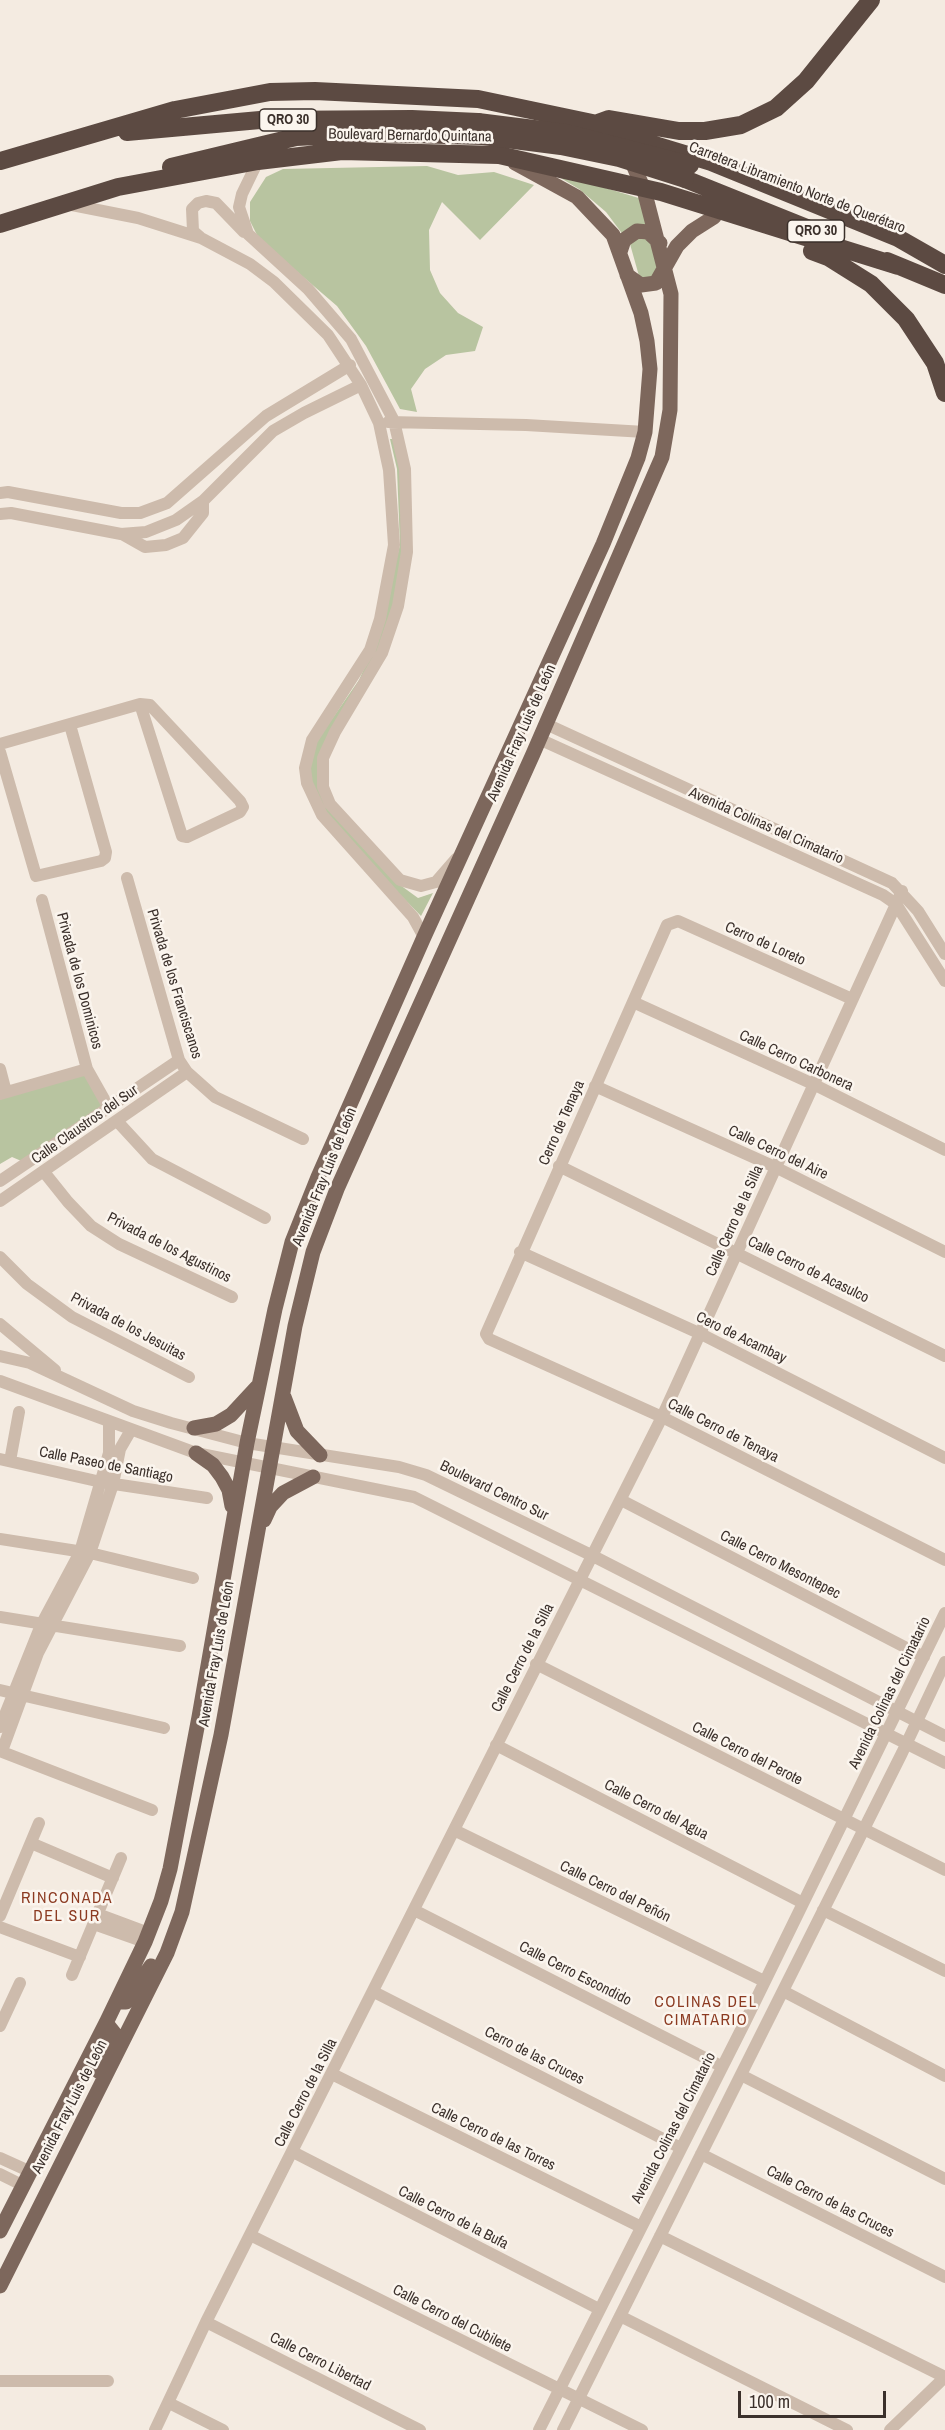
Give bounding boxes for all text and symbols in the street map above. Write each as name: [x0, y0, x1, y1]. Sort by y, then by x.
road number: QRO 30: [260, 109, 316, 131]
street label: Boulevard Bernardo Quintana: [328, 126, 492, 146]
street label: Carretera Libramiento Norte de Querétaro: [686, 138, 908, 238]
road number: QRO 30: [788, 220, 844, 242]
street label: Avenida Fray Luis de León: [484, 662, 560, 804]
street label: Avenida Colinas del Cimatario: [686, 784, 846, 868]
street label: Privada de los Franciscanos: [143, 907, 205, 1061]
street label: Privada de los Dominicos: [52, 911, 106, 1051]
street label: Cerro de Loreto: [722, 918, 808, 970]
street label: Calle Cerro Carbonera: [736, 1027, 856, 1095]
street label: Cerro de Tenaya: [535, 1078, 589, 1168]
street label: Calle Claustros del Sur: [28, 1082, 142, 1168]
street label: Avenida Fray Luis de León: [289, 1105, 361, 1249]
street label: Calle Cerro del Aire: [725, 1122, 831, 1184]
street label: Calle Cerro de la Silla: [702, 1163, 768, 1279]
street label: Privada de los Agustinos: [104, 1209, 234, 1287]
street label: Calle Cerro de Acasulco: [744, 1233, 872, 1307]
street label: Privada de los Jesuitas: [67, 1289, 189, 1365]
street label: Cero de Acambay: [693, 1308, 789, 1368]
street label: Calle Cerro de Tenaya: [664, 1395, 782, 1467]
street label: Calle Paseo de Santiago: [37, 1443, 175, 1487]
street label: Boulevard Centro Sur: [437, 1457, 551, 1525]
street label: Calle Cerro Mesontepec: [717, 1527, 843, 1603]
street label: Avenida Fray Luis de León: [195, 1580, 239, 1728]
street label: Calle Cerro de la Silla: [488, 1601, 558, 1715]
street label: Avenida Colinas del Cimatario: [845, 1614, 935, 1772]
street label: Calle Cerro del Perote: [689, 1718, 805, 1790]
street label: Calle Cerro del Agua: [601, 1776, 711, 1844]
street label: Calle Cerro del Peñón: [557, 1857, 673, 1927]
district label: RINCONADA DEL SUR: [21, 1889, 113, 1927]
street label: Calle Cerro Escondido: [516, 1938, 634, 2010]
district label: COLINAS DEL CIMATARIO: [654, 1993, 758, 2031]
street label: Cerro de las Cruces: [481, 2023, 587, 2089]
street label: Calle Cerro de la Silla: [271, 2036, 341, 2150]
street label: Avenida Fray Luis de León: [29, 2037, 111, 2177]
street label: Avenida Colinas del Cimatario: [628, 2049, 720, 2207]
street label: Calle Cerro de las Torres: [428, 2099, 558, 2175]
street label: Calle Cerro de las Cruces: [763, 2162, 897, 2242]
street label: Calle Cerro de la Bufa: [395, 2183, 511, 2253]
street label: Calle Cerro del Cubilete: [389, 2281, 515, 2357]
street label: Calle Cerro Libertad: [267, 2329, 373, 2395]
scale bar: [741, 2379, 890, 2417]
text: 100 m: [749, 2389, 790, 2414]

